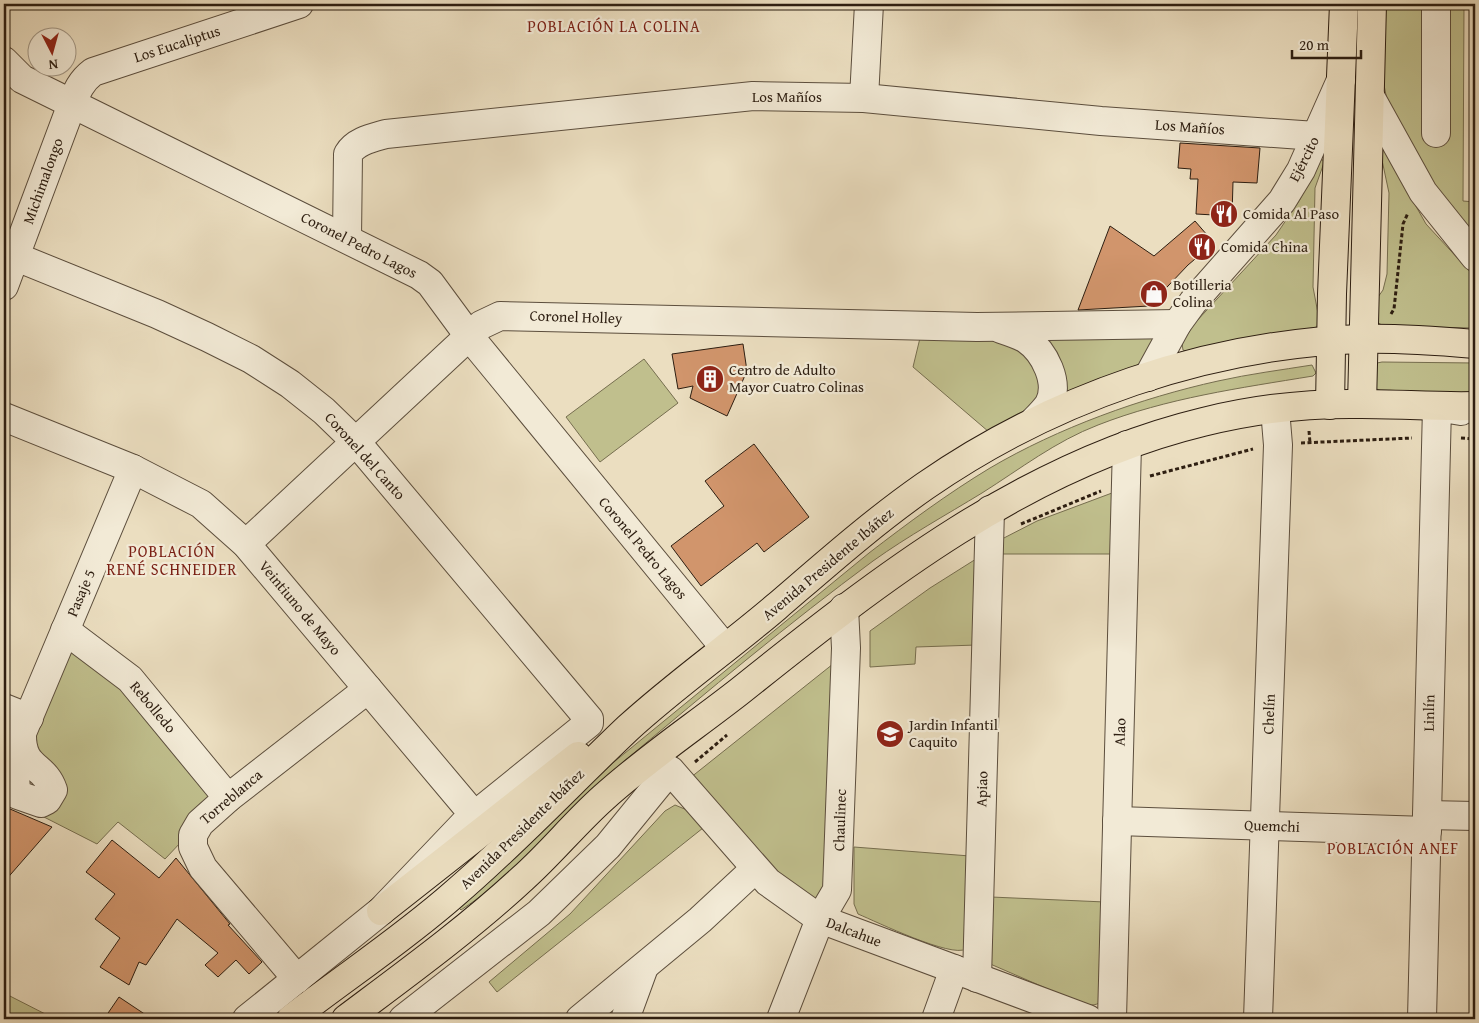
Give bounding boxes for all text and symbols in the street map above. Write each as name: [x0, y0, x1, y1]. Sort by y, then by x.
district label: POBLACIÓN LA COLINA: [527, 14, 701, 38]
street label: Los Eucaliptus: [131, 20, 223, 67]
north arrow: [28, 28, 78, 78]
scale bar: [1292, 28, 1360, 60]
text: 20 m: [1299, 34, 1330, 55]
text: N: [47, 54, 59, 75]
street label: Los Mañíos: [752, 86, 822, 107]
street label: Los Mañíos: [1154, 114, 1226, 139]
street label: Ejército: [1283, 132, 1324, 185]
street label: Michimalongo: [17, 134, 68, 227]
restaurant icon: Comida Al Paso: [1209, 199, 1239, 229]
place label: Comida Al Paso: [1243, 203, 1339, 224]
street label: Coronel Pedro Lagos: [297, 206, 421, 283]
restaurant icon: Comida China: [1187, 232, 1217, 262]
place label: Comida China: [1221, 236, 1308, 257]
place label: Botilleria Colina: [1173, 274, 1232, 312]
shop icon: Botilleria Colina: [1139, 279, 1169, 309]
street label: Coronel Holley: [529, 304, 623, 329]
place label: Centro de Adulto Mayor Cuatro Colinas: [729, 359, 864, 397]
building icon: Centro de Adulto Mayor Cuatro Colinas: [695, 364, 725, 394]
street label: Coronel del Canto: [320, 407, 411, 504]
street label: Coronel Pedro Lagos: [594, 492, 693, 603]
street label: Avenida Presidente Ibáñez: [758, 502, 898, 625]
district label: POBLACIÓN RENÉ SCHNEIDER: [106, 539, 238, 581]
street label: Veintiuno de Mayo: [254, 556, 347, 660]
street label: Pasaje 5: [61, 566, 100, 620]
street label: Rebolledo: [125, 676, 182, 738]
street label: Chelín: [1257, 693, 1280, 735]
street label: Linlín: [1418, 694, 1439, 732]
place label: Jardin Infantil Caquito: [907, 714, 998, 752]
street label: Alao: [1109, 717, 1130, 746]
school or university icon: Jardin Infantil Caquito: [875, 719, 905, 749]
street label: Avenida Presidente Ibáñez: [455, 763, 589, 894]
street label: Torreblanca: [195, 764, 266, 829]
street label: Apiao: [970, 770, 993, 807]
street label: Chaulinec: [828, 788, 851, 851]
street label: Quemchi: [1244, 814, 1300, 837]
district label: POBLACIÓN ANEF: [1327, 836, 1459, 860]
street label: Dalcahue: [823, 911, 885, 952]

